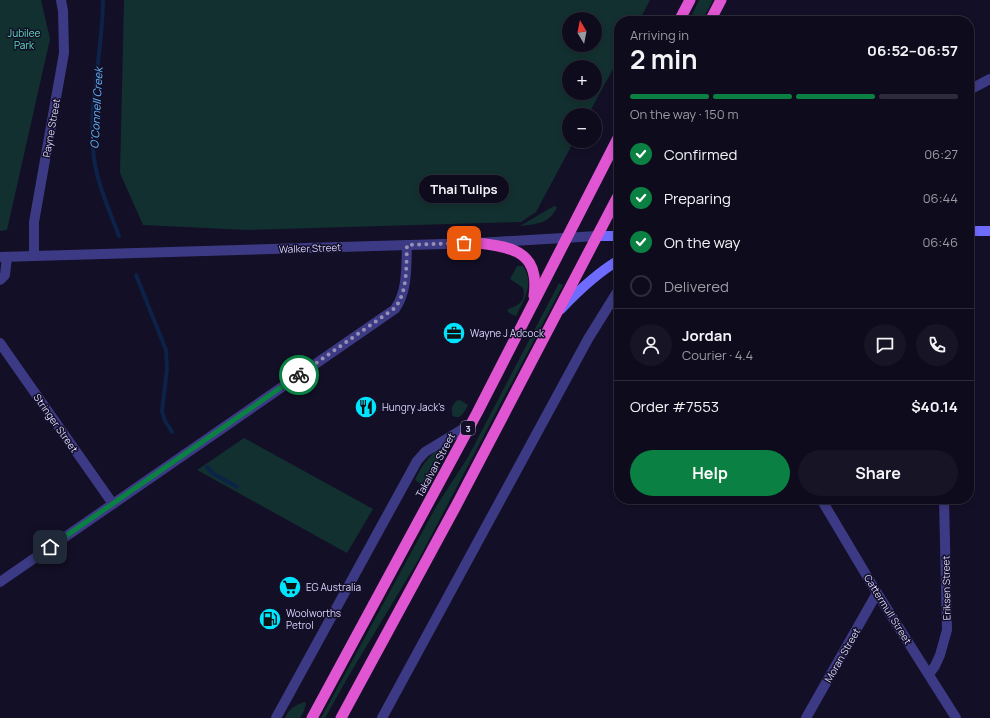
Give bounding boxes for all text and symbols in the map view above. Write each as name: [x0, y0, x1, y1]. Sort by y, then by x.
north arrow: [562, 12, 602, 52]
map controls: [562, 12, 602, 148]
park label: Jubilee Park: [8, 26, 41, 52]
text: Arriving in: [630, 26, 689, 44]
text: 06:52–06:57: [867, 40, 958, 61]
text: 2 min: [630, 41, 698, 77]
button: +: [562, 60, 602, 100]
water label: O'Connell Creek: [86, 65, 106, 149]
street label: Payne Street: [39, 98, 63, 158]
text: On the way · 150 m: [630, 105, 738, 123]
button: −: [562, 108, 602, 148]
icon: check: [630, 143, 652, 165]
text: Confirmed: [664, 144, 737, 165]
text: 06:27: [924, 145, 958, 163]
callout: Thai Tulips: [419, 175, 509, 203]
text: Thai Tulips: [430, 180, 498, 198]
icon: check: [630, 187, 652, 209]
text: Preparing: [664, 188, 731, 209]
text: 06:44: [923, 189, 958, 207]
pin: [447, 226, 481, 260]
icon: check: [630, 231, 652, 253]
icon: bag: [453, 232, 475, 254]
text: On the way: [664, 232, 740, 253]
text: 06:46: [922, 233, 958, 251]
street label: Walker Street: [279, 240, 341, 256]
text: Delivered: [664, 276, 729, 297]
office icon: Wayne J Adcock: [441, 320, 467, 346]
button: person: [630, 324, 672, 366]
button: chat: [864, 324, 906, 366]
button: phone: [916, 324, 958, 366]
text: Jordan: [682, 325, 732, 346]
place label: Wayne J Adcock: [470, 326, 545, 340]
text: Courier · 4.4: [682, 346, 753, 364]
courier: [279, 355, 319, 395]
icon: bike: [288, 364, 310, 386]
street label: Stringer Street: [31, 391, 81, 455]
restaurant icon: Hungry Jack's: [353, 394, 379, 420]
text: Order #7553: [630, 396, 719, 417]
text: $40.14: [911, 396, 958, 417]
place label: Hungry Jack's: [382, 400, 445, 414]
road number: 3: [461, 421, 475, 435]
street label: Takalvan Street: [412, 430, 458, 500]
button: Help: [630, 450, 790, 496]
button: Share: [798, 450, 958, 496]
pin: [33, 530, 67, 564]
icon: home: [39, 536, 61, 558]
street label: Eriksen Street: [938, 555, 954, 621]
street label: Cattermull Street: [861, 571, 915, 647]
supermarket icon: EG Australia: [277, 574, 303, 600]
place label: EG Australia: [306, 580, 361, 594]
fuel station icon: Woolworths Petrol: [257, 606, 283, 632]
place label: Woolworths Petrol: [286, 606, 341, 632]
street label: Moran Street: [821, 625, 863, 685]

